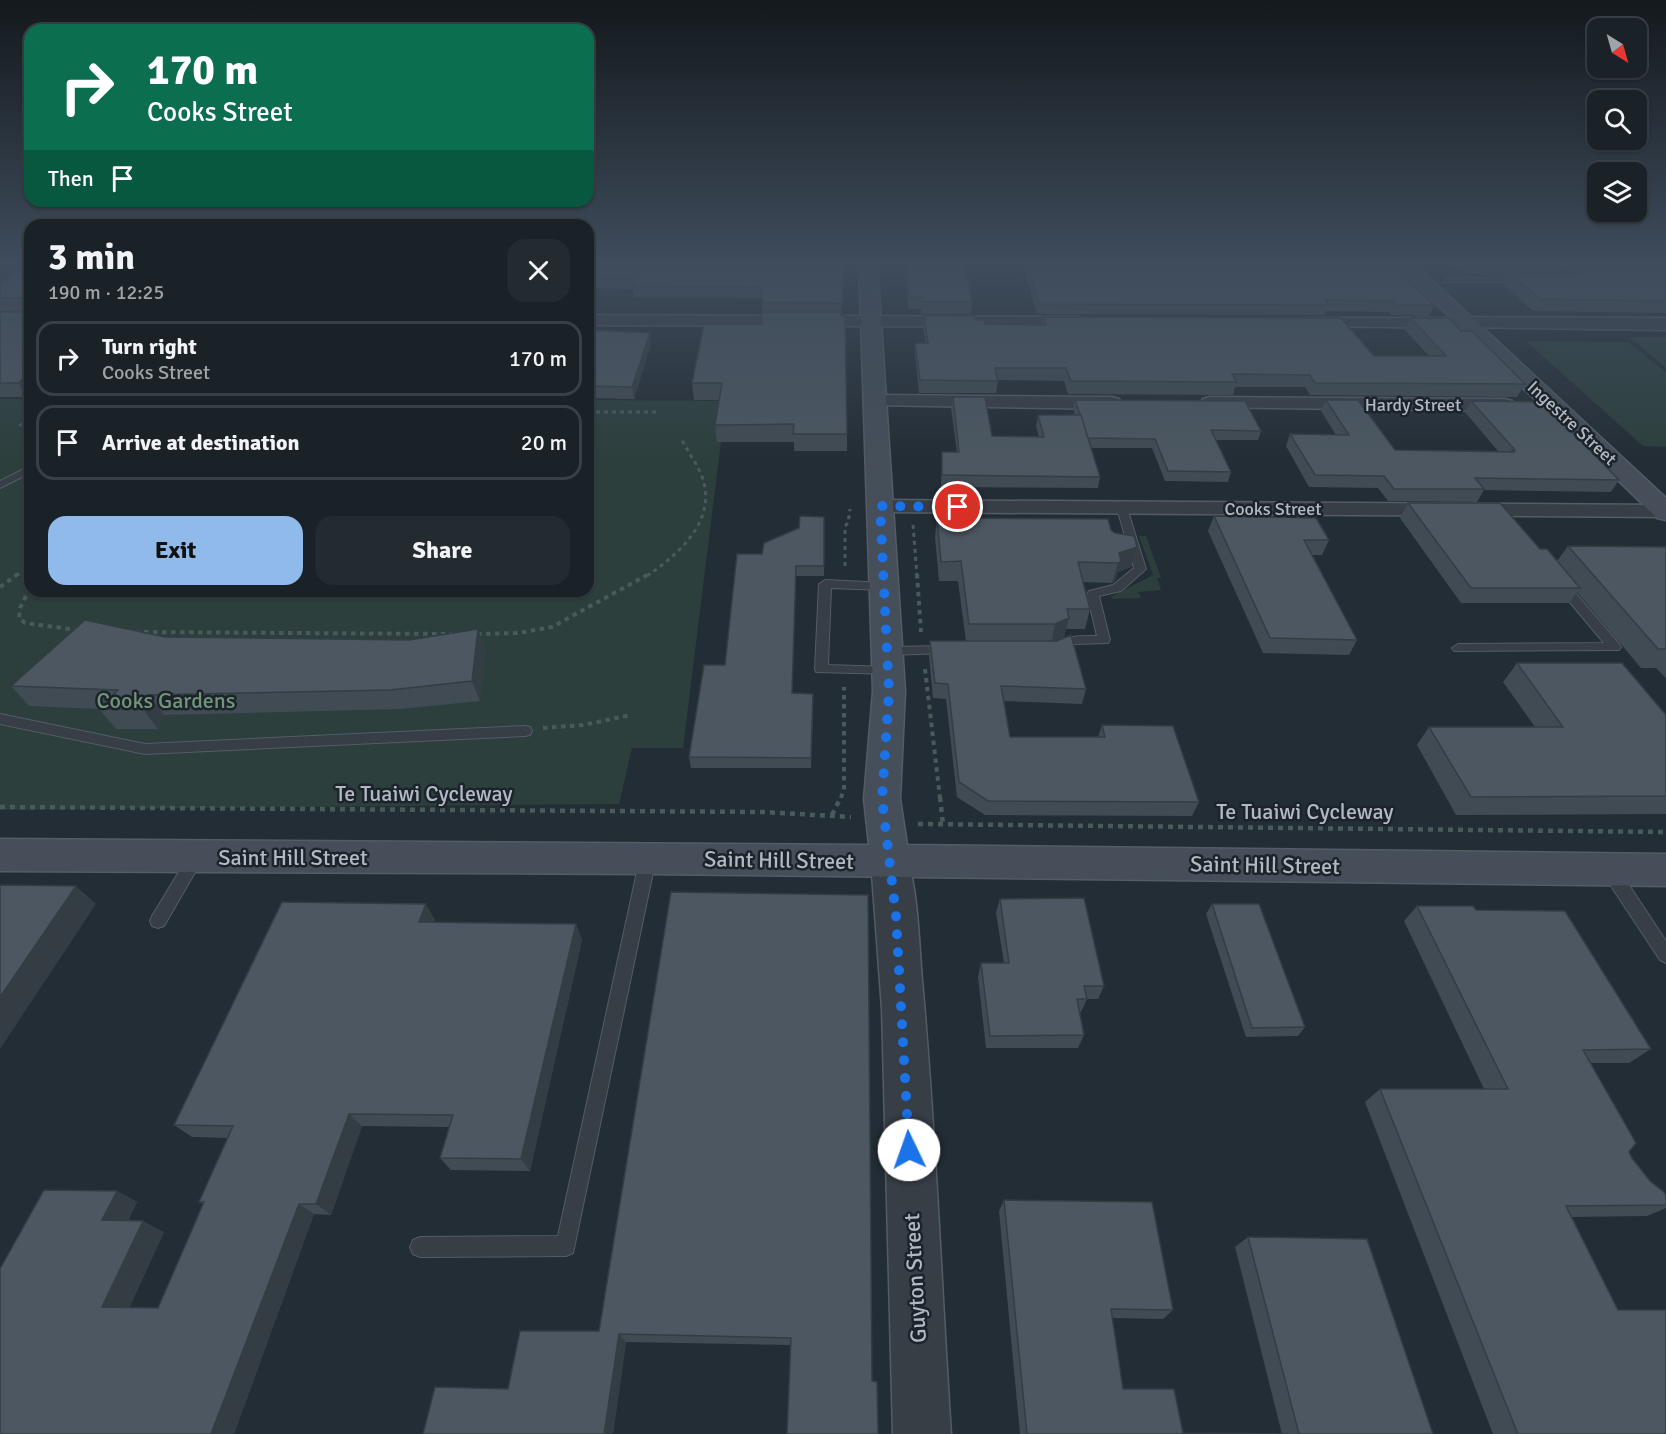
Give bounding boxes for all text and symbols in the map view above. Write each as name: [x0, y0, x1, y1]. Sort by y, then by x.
north arrow: [1587, 18, 1647, 78]
map controls: [1587, 18, 1647, 222]
text: 170 m: [147, 45, 258, 96]
icon: right: [48, 48, 126, 126]
button: search: [1587, 90, 1647, 150]
text: Cooks Street: [147, 96, 293, 129]
icon: arrive: [106, 162, 139, 195]
button: layers: [1587, 162, 1647, 222]
text: Then: [48, 165, 94, 192]
text: 3 min: [48, 235, 135, 280]
button: close: [507, 239, 570, 302]
text: 190 m · 12:25: [48, 280, 164, 305]
text: Turn right: [102, 333, 197, 360]
icon: right: [51, 342, 84, 375]
text: 170 m: [509, 345, 567, 372]
text: Cooks Street: [102, 360, 210, 385]
street label: Ingestre Street: [1523, 376, 1621, 470]
street label: Hardy Street: [1365, 394, 1461, 416]
icon: arrive: [51, 426, 84, 459]
text: Arrive at destination: [102, 429, 299, 456]
text: 20 m: [521, 429, 567, 456]
pin: [932, 481, 983, 532]
icon: arrive: [941, 490, 974, 523]
street label: Cooks Street: [1224, 498, 1322, 520]
button: Exit: [48, 516, 303, 585]
button: Share: [315, 516, 570, 585]
park label: Cooks Gardens: [97, 687, 236, 714]
street label: Te Tuaiwi Cycleway: [335, 780, 513, 807]
street label: Te Tuaiwi Cycleway: [1216, 798, 1394, 825]
street label: Saint Hill Street: [218, 844, 368, 871]
street label: Saint Hill Street: [704, 845, 854, 875]
street label: Saint Hill Street: [1190, 850, 1340, 880]
position arrow: [877, 1118, 941, 1182]
street label: Guyton Street: [898, 1212, 932, 1344]

